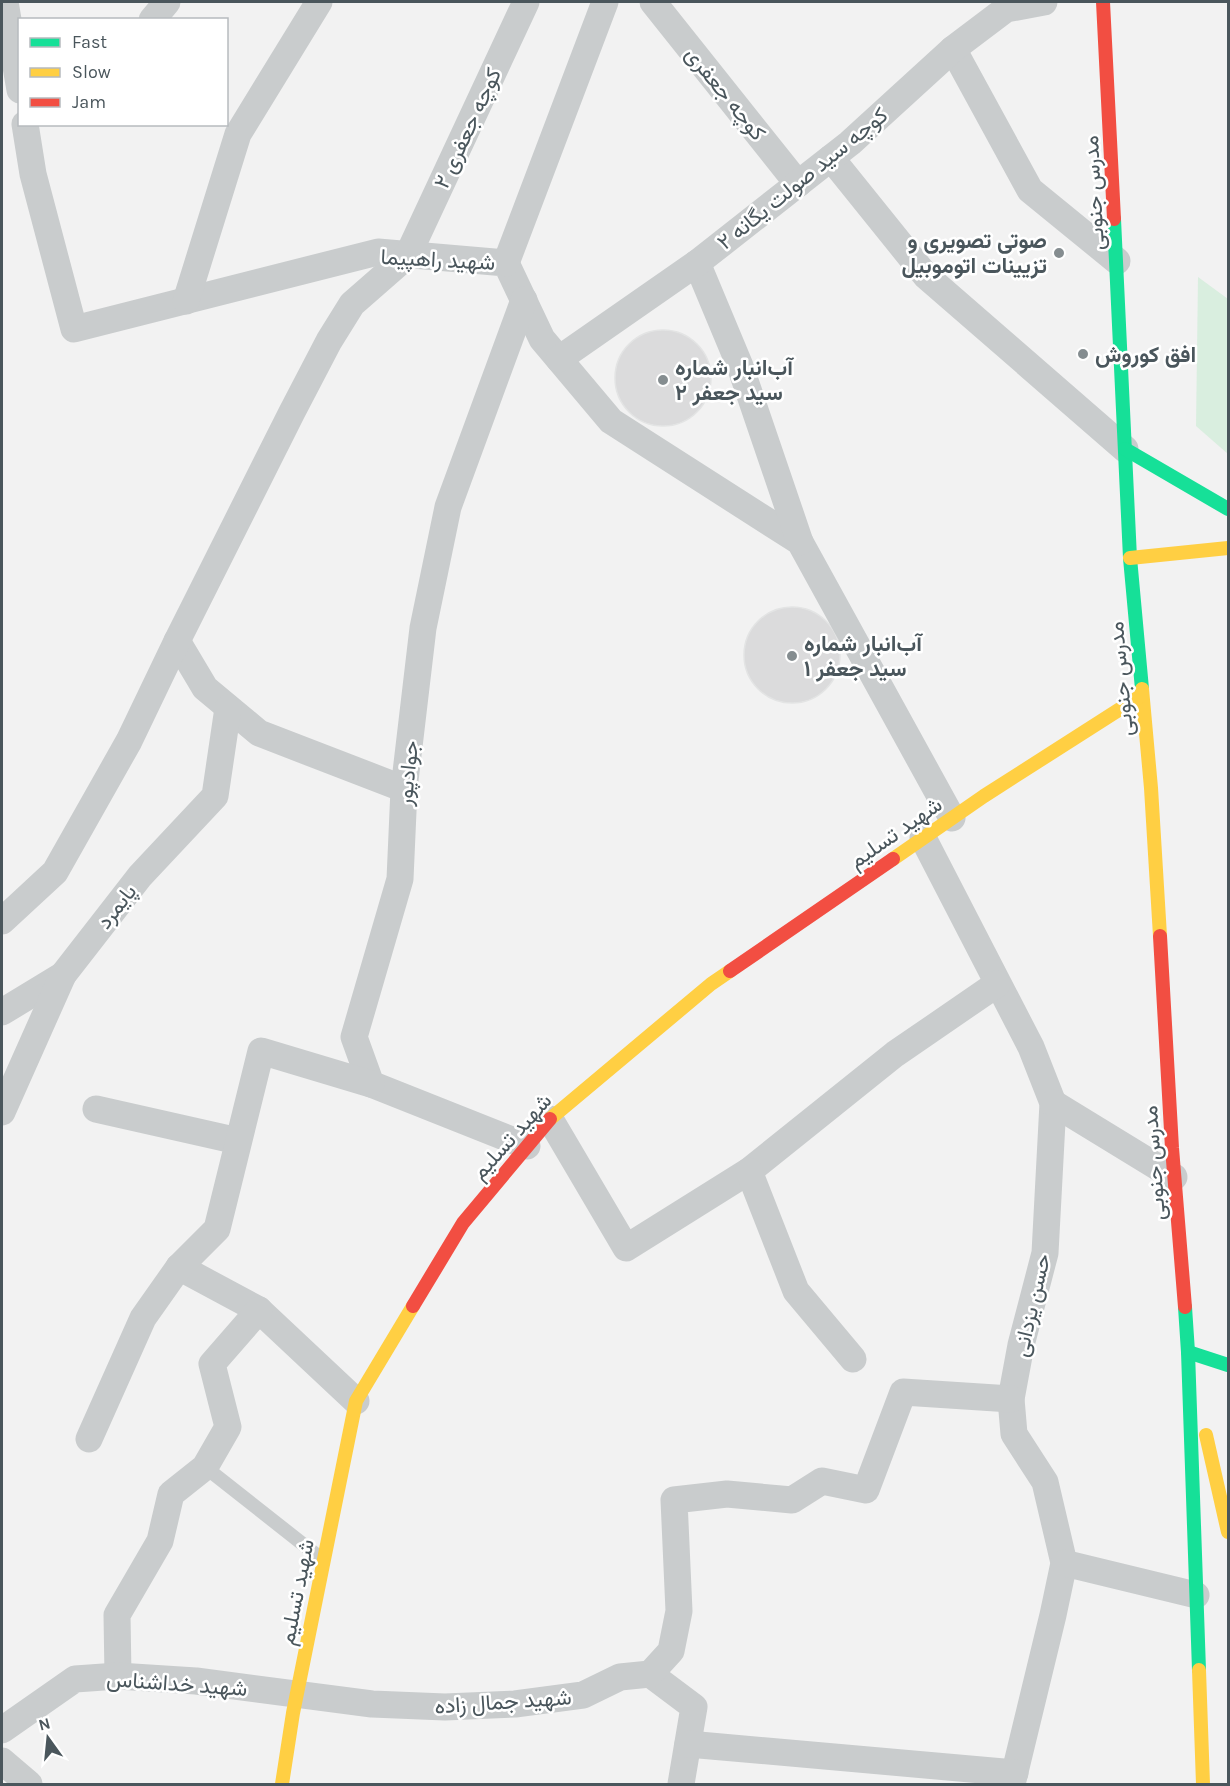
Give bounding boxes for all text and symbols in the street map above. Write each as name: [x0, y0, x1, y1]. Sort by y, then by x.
legend: [18, 18, 228, 126]
text: Fast: [72, 31, 107, 53]
street label: کوچه جعفری: [679, 41, 771, 147]
text: Slow: [72, 61, 111, 83]
street label: کوچه جعفری ۲: [429, 64, 508, 193]
text: Jam: [72, 91, 106, 113]
street label: کوچه سید صولت یگانه ۲: [712, 102, 894, 256]
street label: مدرس جنوبی: [1078, 135, 1110, 251]
place label: صوتی تصویری و تزیینات اتوموبیل: [901, 228, 1047, 279]
street label: شهید راهپیما: [380, 244, 496, 277]
marker: صوتی تصویری و تزیینات اتوموبیل: [1052, 246, 1066, 260]
place label: افق کوروش: [1095, 342, 1196, 368]
marker: افق کوروش: [1076, 347, 1090, 361]
place label: آب‌انبار شماره ۲ سید جعفر: [675, 355, 794, 406]
marker: آب‌انبار شماره ۲ سید جعفر: [656, 373, 670, 387]
street label: مدرس جنوبی: [1103, 620, 1139, 737]
place label: آب‌انبار شماره ۱ سید جعفر: [804, 631, 923, 682]
marker: آب‌انبار شماره ۱ سید جعفر: [785, 649, 799, 663]
street label: جوادپور: [392, 739, 425, 808]
street label: شهید تسلیم: [844, 791, 948, 875]
street label: پایمرد: [91, 879, 143, 935]
street label: شهید تسلیم: [466, 1088, 558, 1186]
street label: مدرس جنوبی: [1137, 1105, 1171, 1221]
street label: حسن یزدانی: [1008, 1251, 1056, 1359]
street label: شهید تسلیم: [274, 1537, 321, 1648]
street label: شهید خداشناس: [106, 1666, 248, 1702]
street label: شهید جمال زاده: [434, 1684, 573, 1720]
north arrow: [18, 1708, 78, 1768]
text: N: [36, 1713, 52, 1735]

